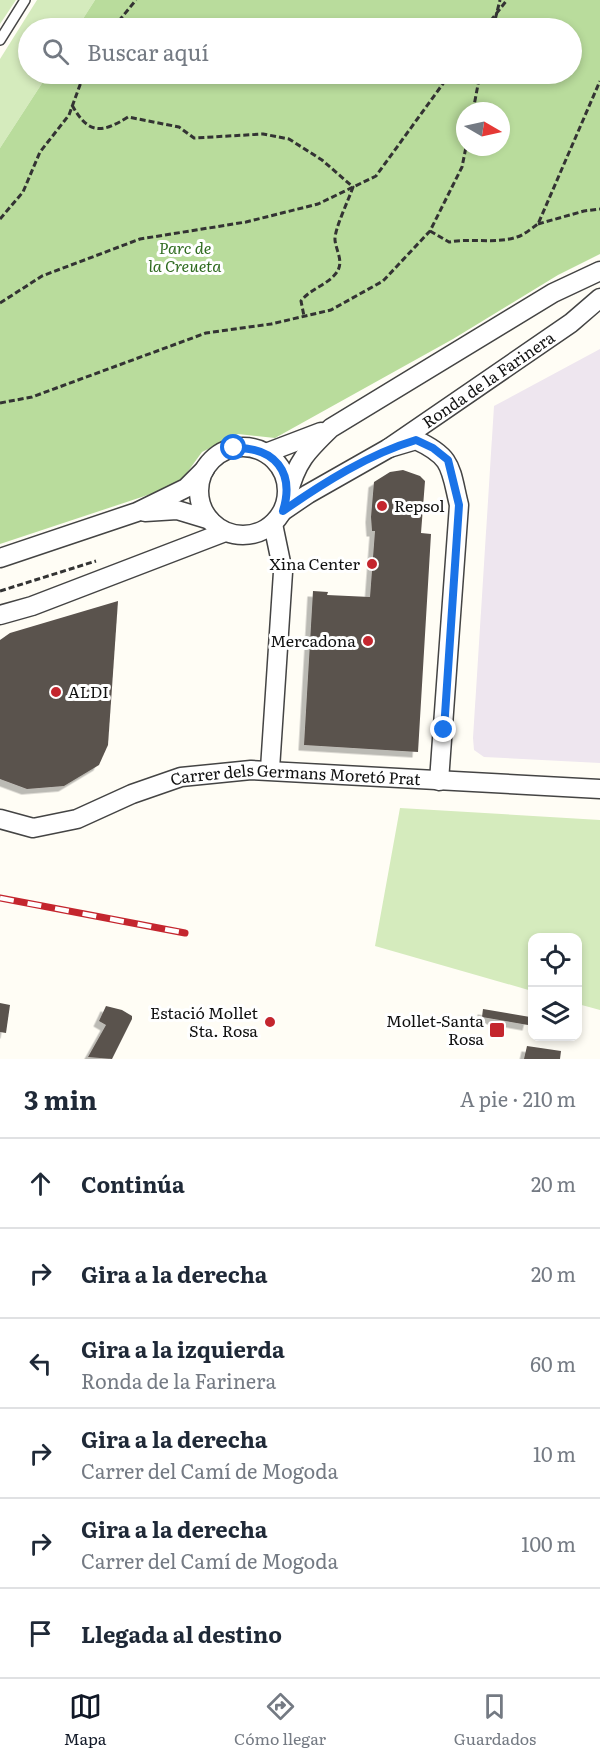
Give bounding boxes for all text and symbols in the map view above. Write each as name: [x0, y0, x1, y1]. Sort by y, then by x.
search box: [18, 18, 582, 84]
icon: search: [39, 35, 72, 68]
text: Buscar aquí: [87, 35, 209, 68]
north arrow: [456, 102, 510, 156]
park label: Parc de la Creueta: [148, 235, 222, 277]
street label: Ronda de la Farinera: [417, 325, 559, 433]
route start: [220, 434, 246, 460]
place label: Repsol: [394, 493, 445, 517]
marker: Repsol: [375, 499, 389, 513]
place label: Xina Center: [269, 551, 360, 575]
marker: Xina Center: [365, 557, 379, 571]
place label: Mercadona: [270, 628, 356, 652]
marker: Mercadona: [361, 634, 375, 648]
place label: ALDI: [68, 679, 109, 703]
marker: ALDI: [49, 685, 63, 699]
route end: [430, 716, 456, 742]
street label: Carrer dels Germans Moretó Prat: [166, 757, 422, 791]
map controls: [528, 933, 582, 1041]
button: locate: [528, 933, 582, 987]
button: layers: [528, 987, 582, 1041]
place label: Estació Mollet Sta. Rosa: [150, 1000, 259, 1042]
place label: Mollet-Santa Rosa: [386, 1008, 484, 1050]
marker: Estació Mollet Sta. Rosa: [263, 1015, 277, 1029]
marker: Mollet-Santa Rosa: [488, 1021, 506, 1039]
text: 3 min: [24, 1079, 97, 1118]
text: A pie · 210 m: [460, 1083, 576, 1113]
icon: ahead: [24, 1167, 57, 1200]
text: Continúa: [81, 1167, 185, 1200]
text: 20 m: [531, 1168, 576, 1198]
icon: right: [24, 1257, 57, 1290]
text: Gira a la derecha: [81, 1257, 268, 1290]
text: 20 m: [531, 1258, 576, 1288]
text: Gira a la izquierda: [81, 1332, 285, 1365]
icon: left: [24, 1347, 57, 1380]
text: 60 m: [530, 1348, 576, 1378]
text: Ronda de la Farinera: [81, 1365, 276, 1395]
text: Gira a la derecha: [81, 1422, 268, 1455]
icon: right: [24, 1437, 57, 1470]
text: 10 m: [533, 1438, 576, 1468]
text: Carrer del Camí de Mogoda: [81, 1455, 338, 1485]
text: Gira a la derecha: [81, 1512, 268, 1545]
icon: right: [24, 1527, 57, 1560]
text: 100 m: [521, 1528, 576, 1558]
text: Carrer del Camí de Mogoda: [81, 1545, 338, 1575]
icon: arrive: [24, 1617, 57, 1650]
text: Llegada al destino: [81, 1617, 282, 1650]
tab: Mapa: [64, 1690, 107, 1750]
tab: Cómo llegar: [234, 1690, 326, 1750]
tab: Guardados: [454, 1690, 536, 1750]

